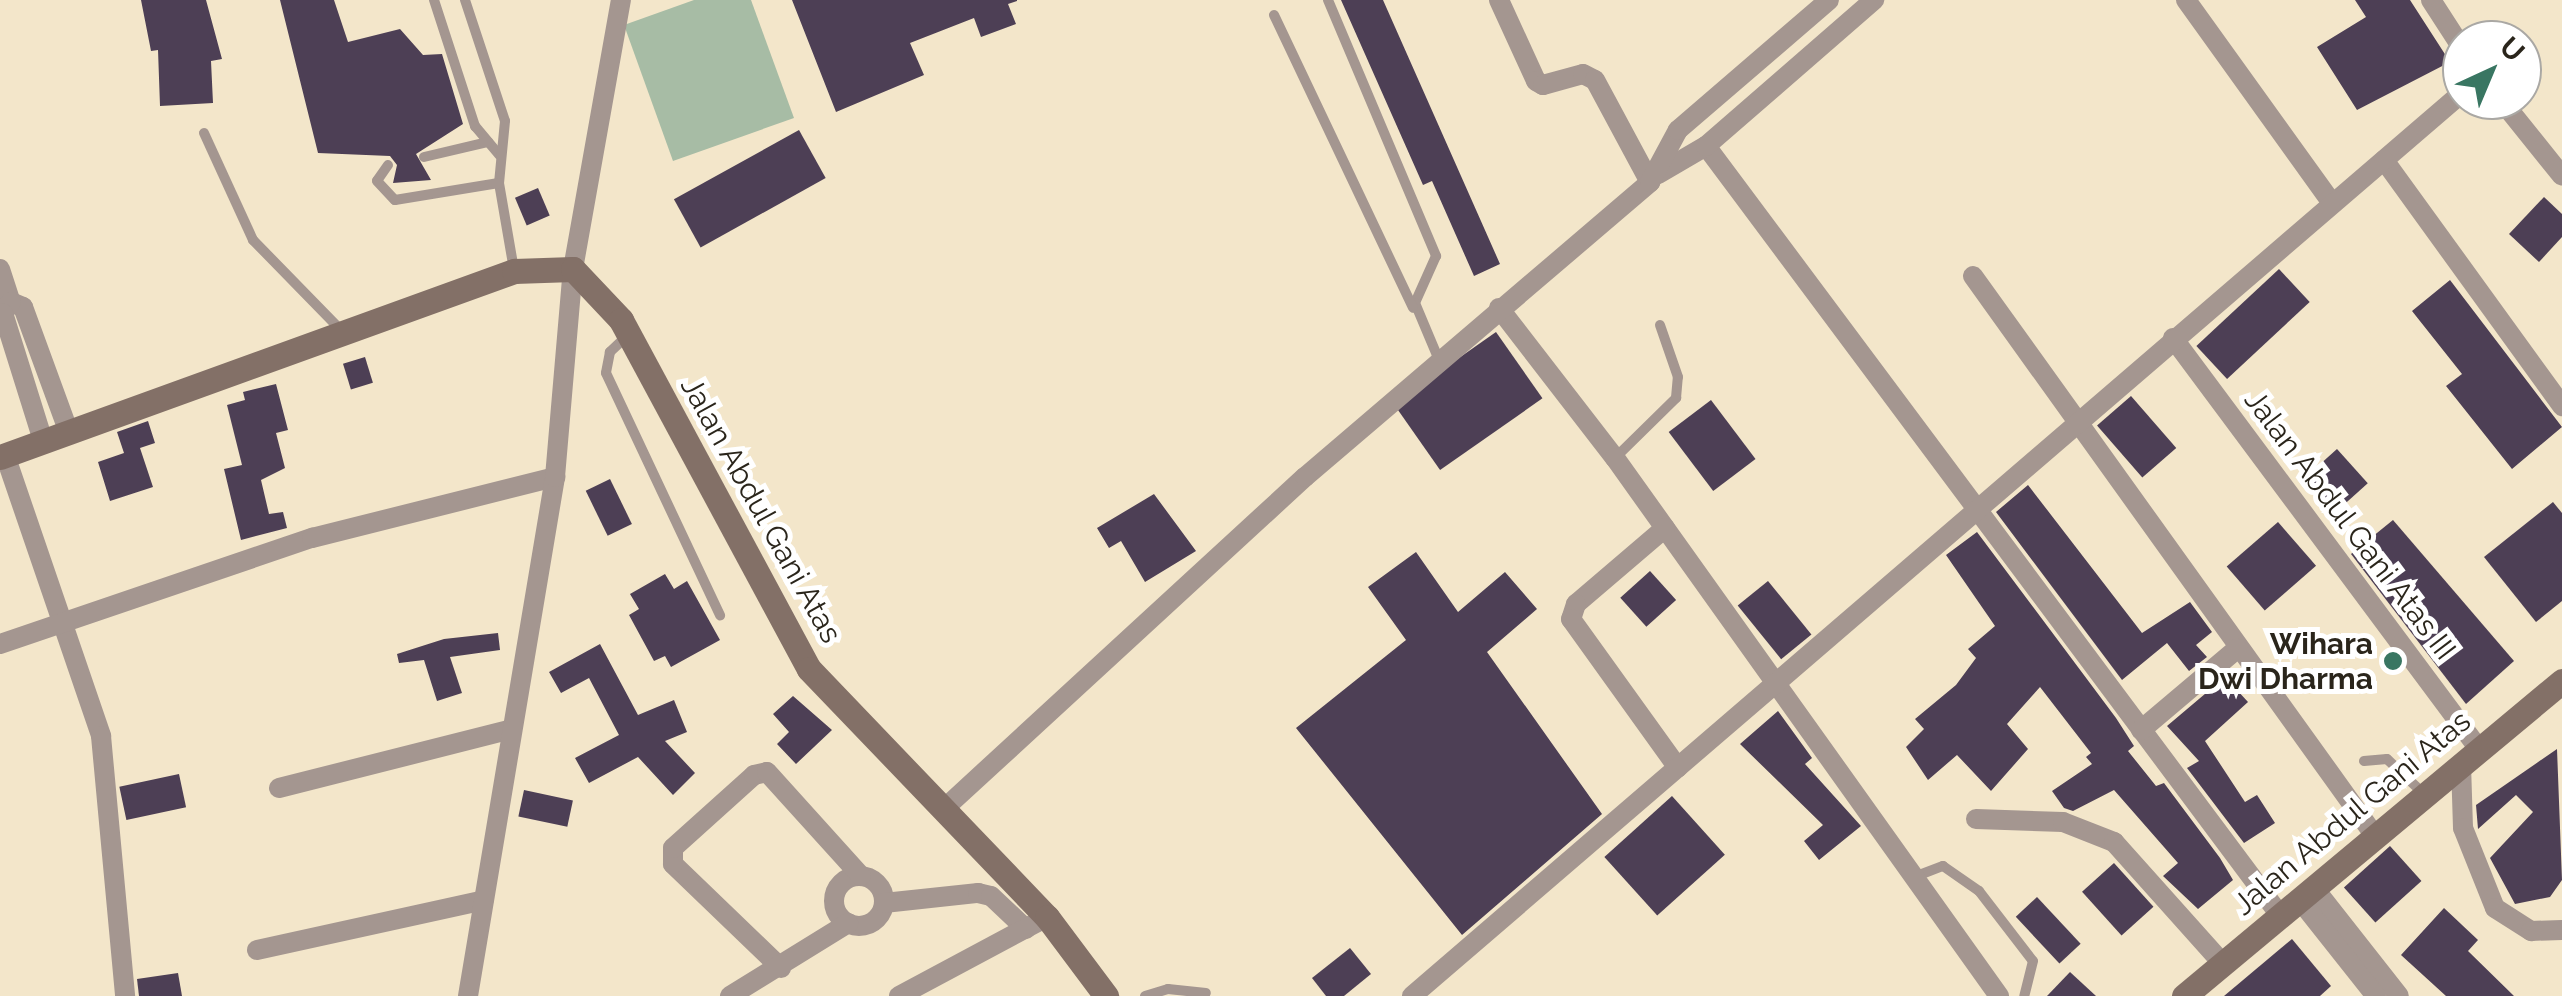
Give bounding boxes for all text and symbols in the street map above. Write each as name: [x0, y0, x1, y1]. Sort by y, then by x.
north arrow: [2442, 20, 2542, 120]
text: U: [2493, 30, 2531, 69]
street label: Jalan Abdul Gani Atas: [672, 370, 850, 650]
street label: Jalan Abdul Gani Atas III: [2236, 382, 2464, 668]
place label: Wihara Dwi Dharma: [2198, 626, 2373, 696]
marker: Wihara Dwi Dharma: [2382, 650, 2404, 672]
street label: Jalan Abdul Gani Atas: [2225, 702, 2479, 924]

